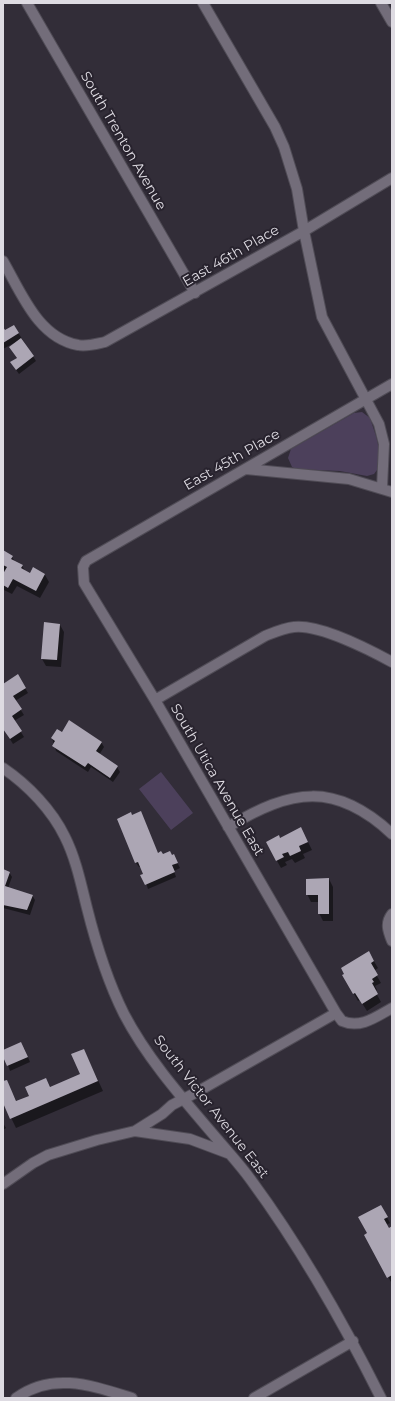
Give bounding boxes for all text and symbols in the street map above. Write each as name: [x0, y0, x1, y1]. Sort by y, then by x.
street label: South Trenton Avenue: [76, 69, 170, 213]
street label: East 46th Place: [180, 222, 282, 290]
street label: East 45th Place: [181, 426, 283, 494]
street label: South Utica Avenue East: [167, 701, 267, 859]
street label: South Victor Avenue East: [150, 1032, 272, 1182]

